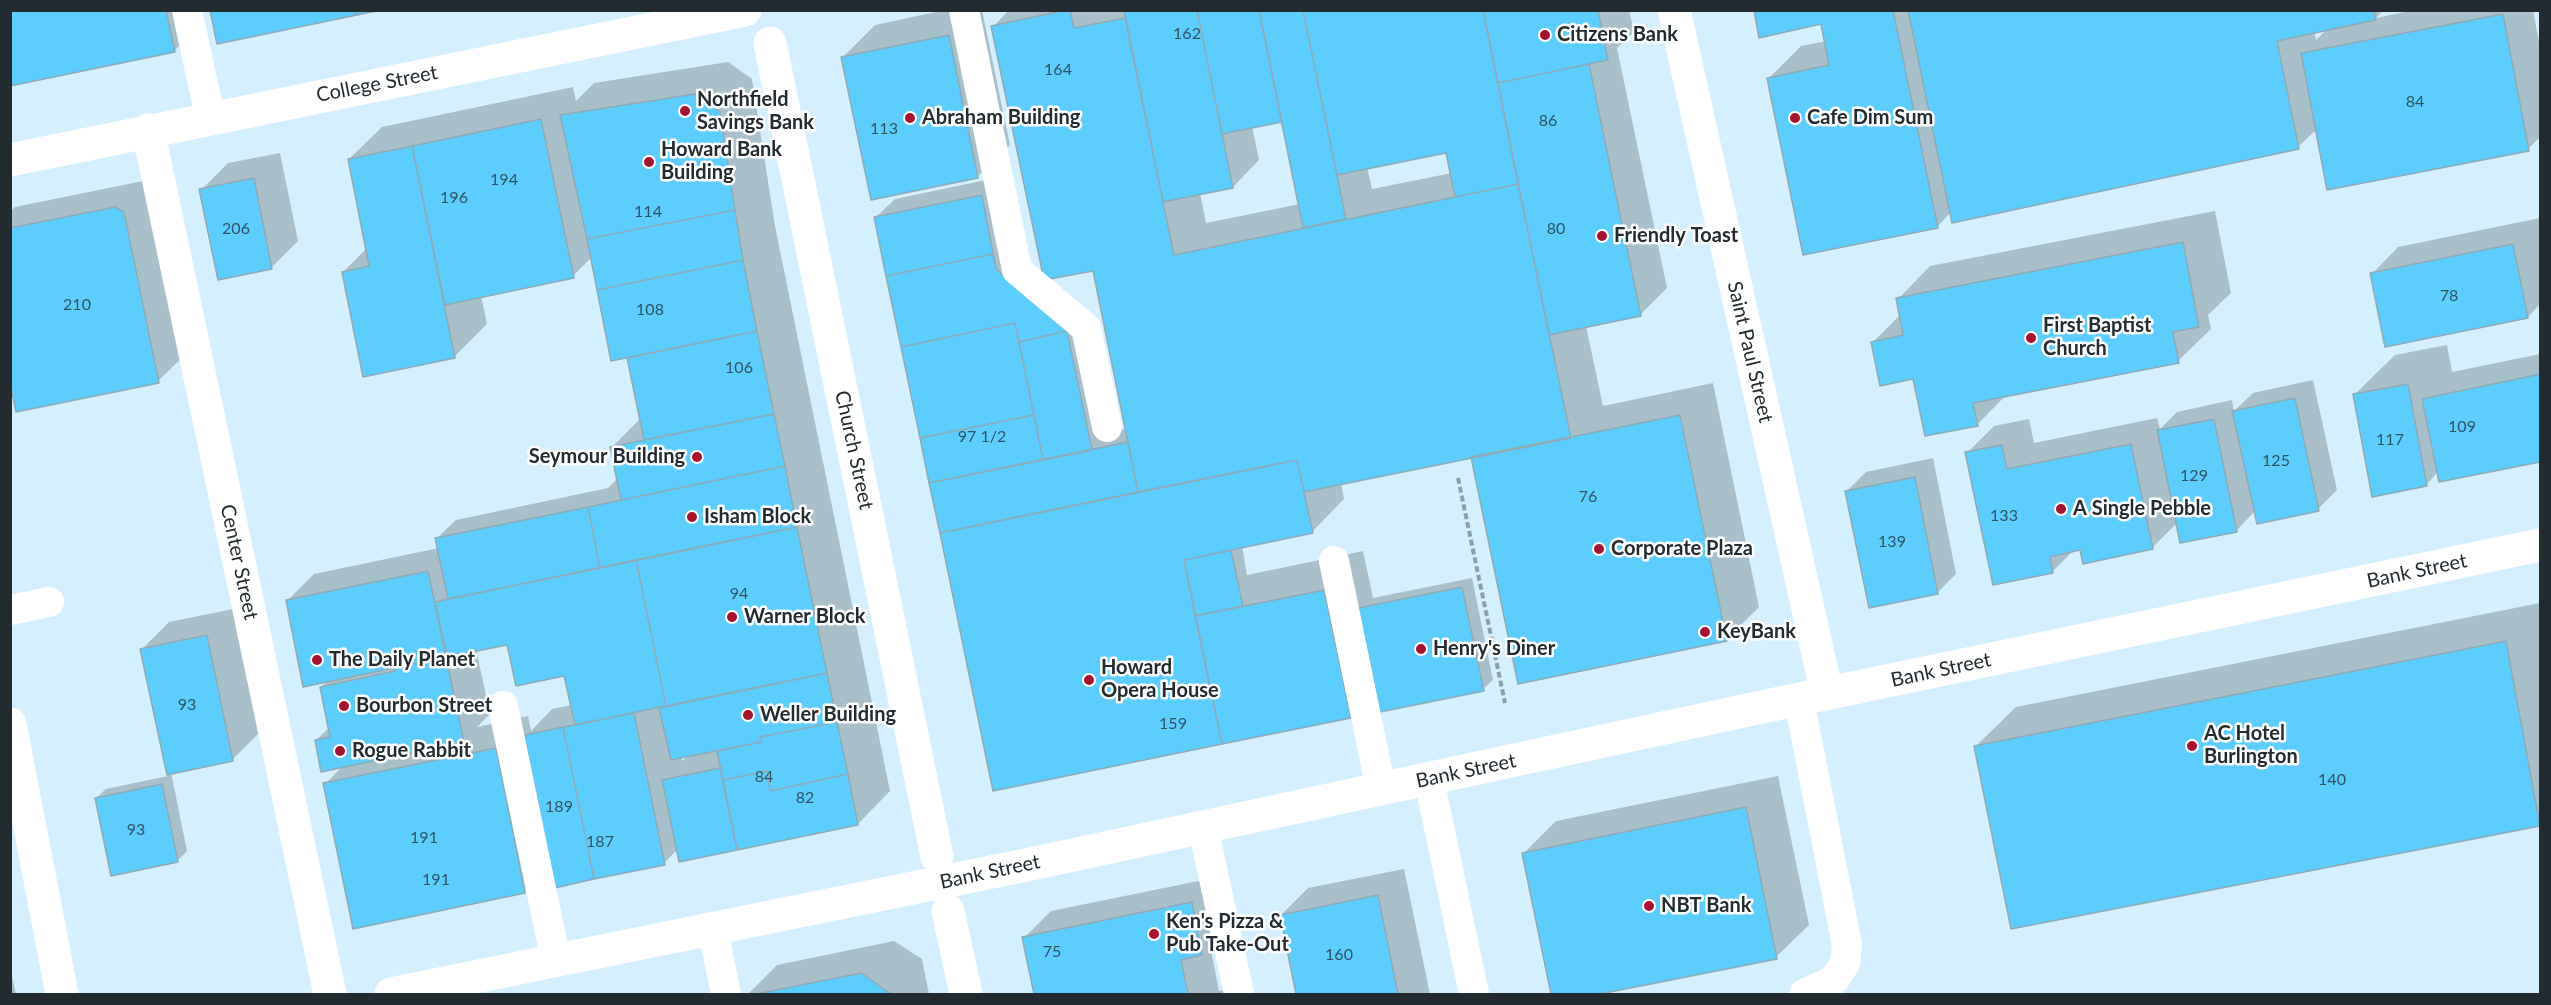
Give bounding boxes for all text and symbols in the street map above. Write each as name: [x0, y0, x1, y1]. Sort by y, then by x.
place label: Citizens Bank: [1557, 23, 1678, 47]
house number: 162: [1173, 24, 1201, 44]
marker: Citizens Bank: [1538, 28, 1552, 42]
street label: College Street: [314, 60, 440, 108]
house number: 164: [1044, 60, 1072, 80]
place label: Northfield Savings Bank: [697, 88, 814, 135]
house number: 84: [2406, 92, 2424, 112]
marker: Northfield Savings Bank: [678, 104, 692, 118]
place label: Abraham Building: [922, 106, 1080, 130]
place label: Cafe Dim Sum: [1807, 106, 1933, 130]
marker: Abraham Building: [903, 111, 917, 125]
house number: 86: [1539, 111, 1557, 131]
marker: Cafe Dim Sum: [1788, 111, 1802, 125]
house number: 113: [870, 119, 898, 139]
place label: Howard Bank Building: [661, 138, 782, 185]
marker: Howard Bank Building: [642, 155, 656, 169]
house number: 194: [490, 170, 518, 190]
house number: 196: [440, 188, 468, 208]
house number: 114: [634, 202, 662, 222]
house number: 206: [222, 219, 250, 239]
house number: 80: [1547, 219, 1565, 239]
place label: Friendly Toast: [1614, 224, 1738, 248]
marker: Friendly Toast: [1595, 229, 1609, 243]
street label: Saint Paul Street: [1722, 279, 1778, 425]
house number: 78: [2440, 286, 2458, 306]
house number: 210: [63, 295, 91, 315]
house number: 108: [636, 300, 664, 320]
place label: First Baptist Church: [2043, 314, 2151, 361]
marker: First Baptist Church: [2024, 331, 2038, 345]
house number: 106: [725, 358, 753, 378]
street label: Church Street: [830, 388, 878, 512]
house number: 109: [2448, 417, 2476, 437]
house number: 97 1/2: [958, 427, 1006, 447]
house number: 117: [2376, 430, 2404, 450]
place label: Seymour Building: [529, 445, 685, 469]
marker: Seymour Building: [690, 450, 704, 464]
house number: 125: [2262, 451, 2290, 471]
house number: 129: [2180, 466, 2208, 486]
house number: 76: [1579, 487, 1597, 507]
place label: A Single Pebble: [2073, 497, 2211, 521]
street label: Center Street: [215, 502, 263, 622]
marker: A Single Pebble: [2054, 502, 2068, 516]
place label: Isham Block: [704, 505, 811, 529]
house number: 133: [1990, 506, 2018, 526]
marker: Isham Block: [685, 510, 699, 524]
house number: 139: [1878, 532, 1906, 552]
place label: Corporate Plaza: [1611, 537, 1753, 561]
marker: Corporate Plaza: [1592, 542, 1606, 556]
street label: Bank Street: [2365, 549, 2469, 593]
house number: 94: [730, 584, 748, 604]
place label: Warner Block: [744, 605, 865, 629]
marker: Warner Block: [725, 610, 739, 624]
place label: KeyBank: [1717, 620, 1796, 644]
marker: KeyBank: [1698, 625, 1712, 639]
place label: Henry's Diner: [1433, 637, 1555, 661]
marker: Henry's Diner: [1414, 642, 1428, 656]
place label: The Daily Planet: [329, 648, 475, 672]
street label: Bank Street: [1889, 648, 1993, 692]
marker: The Daily Planet: [310, 653, 324, 667]
place label: Howard Opera House: [1101, 656, 1219, 703]
marker: Howard Opera House: [1082, 673, 1096, 687]
place label: Bourbon Street: [356, 694, 492, 718]
house number: 93: [178, 695, 196, 715]
marker: Bourbon Street: [337, 699, 351, 713]
place label: Weller Building: [760, 703, 896, 727]
marker: Weller Building: [741, 708, 755, 722]
house number: 159: [1159, 714, 1187, 734]
place label: AC Hotel Burlington: [2204, 722, 2298, 769]
place label: Rogue Rabbit: [352, 739, 471, 763]
marker: AC Hotel Burlington: [2185, 739, 2199, 753]
marker: Rogue Rabbit: [333, 744, 347, 758]
street label: Bank Street: [1414, 749, 1518, 793]
house number: 84: [755, 767, 773, 787]
house number: 140: [2318, 770, 2346, 790]
house number: 82: [796, 788, 814, 808]
house number: 189: [545, 797, 573, 817]
house number: 93: [127, 820, 145, 840]
house number: 191: [410, 828, 438, 848]
house number: 187: [586, 832, 614, 852]
street label: Bank Street: [938, 850, 1042, 894]
house number: 191: [422, 870, 450, 890]
place label: NBT Bank: [1661, 894, 1751, 918]
marker: NBT Bank: [1642, 899, 1656, 913]
place label: Ken's Pizza & Pub Take-Out: [1166, 910, 1289, 957]
marker: Ken's Pizza & Pub Take-Out: [1147, 927, 1161, 941]
house number: 75: [1043, 942, 1061, 962]
house number: 160: [1325, 945, 1353, 965]

